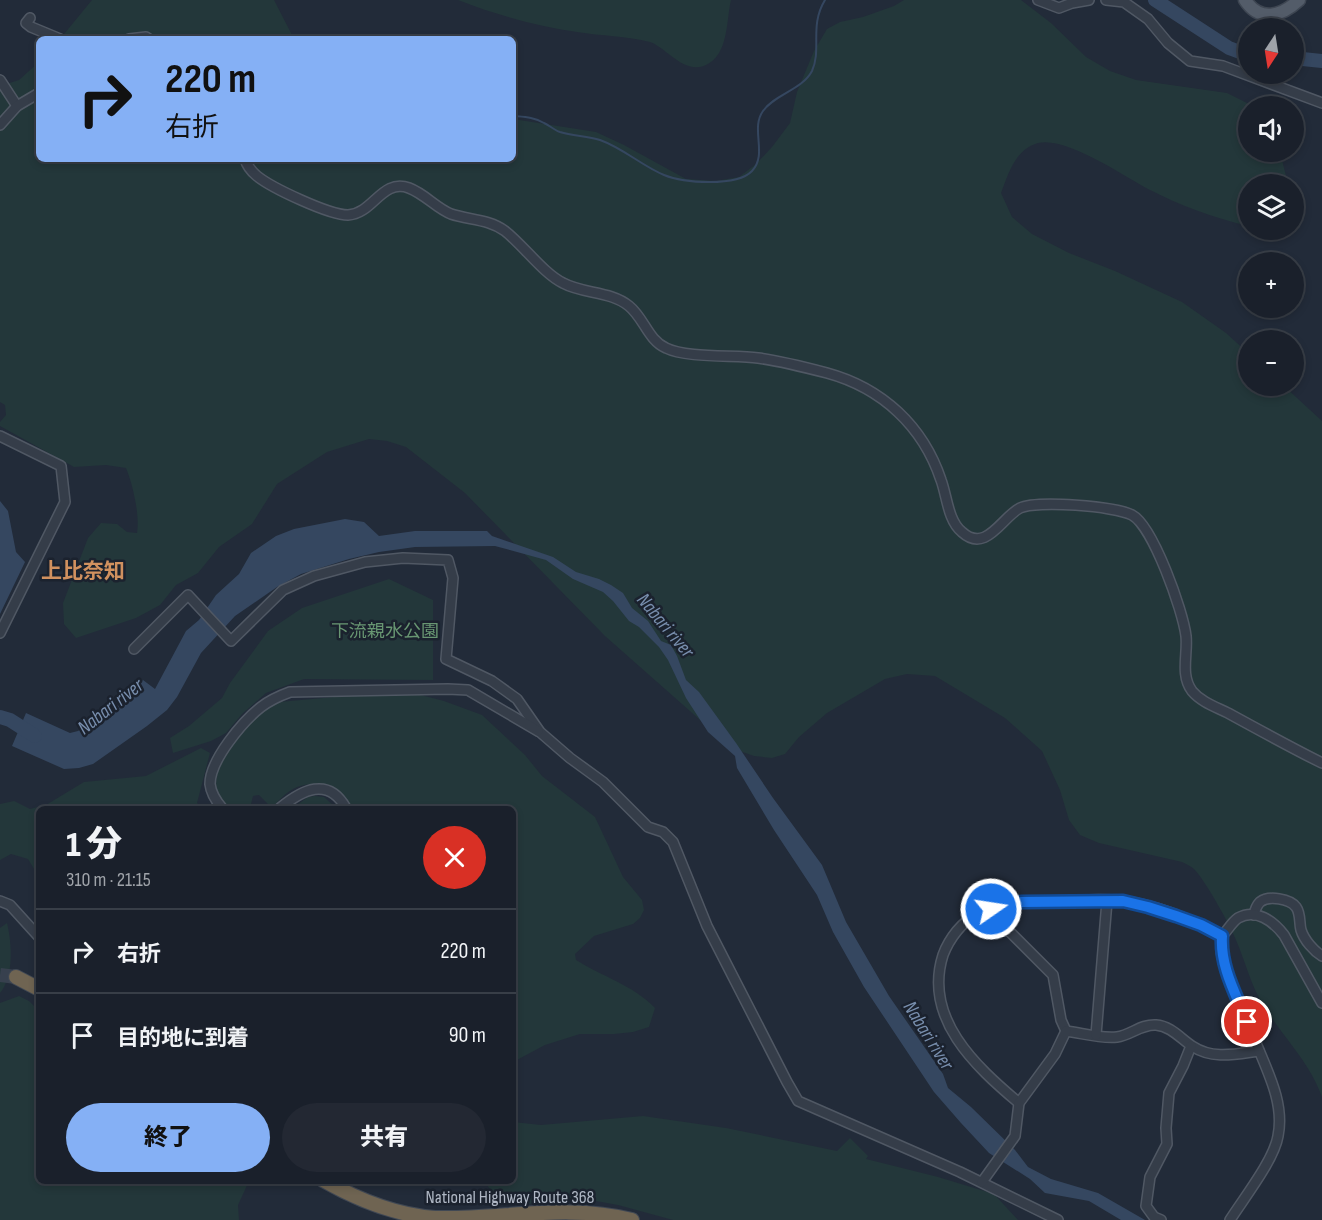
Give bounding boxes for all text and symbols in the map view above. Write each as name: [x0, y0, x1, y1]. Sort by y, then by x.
north arrow: [1238, 18, 1304, 84]
map controls: [1238, 18, 1304, 396]
text: 220 m: [165, 54, 256, 105]
icon: right: [66, 60, 144, 138]
button: sound: [1238, 96, 1304, 162]
text: 右折: [165, 112, 219, 144]
button: layers: [1238, 174, 1304, 240]
button: +: [1238, 252, 1304, 318]
button: −: [1238, 330, 1304, 396]
district label: 上比奈知: [41, 559, 125, 584]
water label: Nabari river: [631, 589, 700, 664]
park label: 下流親水公園: [331, 621, 439, 642]
water label: Nabari river: [73, 673, 149, 740]
text: 1 分: [66, 824, 122, 867]
button: close: [423, 826, 486, 889]
text: 310 m · 21:15: [66, 868, 151, 892]
position arrow: [959, 877, 1023, 941]
icon: right: [66, 935, 99, 968]
text: 220 m: [440, 938, 486, 965]
text: 右折: [117, 941, 161, 968]
pin: [1221, 996, 1272, 1047]
water label: Nabari river: [898, 997, 959, 1076]
icon: arrive: [1230, 1005, 1263, 1038]
icon: arrive: [66, 1019, 99, 1052]
text: 90 m: [449, 1022, 486, 1049]
text: 目的地に到着: [117, 1025, 249, 1052]
button: 終了: [66, 1103, 270, 1172]
button: 共有: [282, 1103, 486, 1172]
street label: National Highway Route 368: [426, 1187, 595, 1208]

